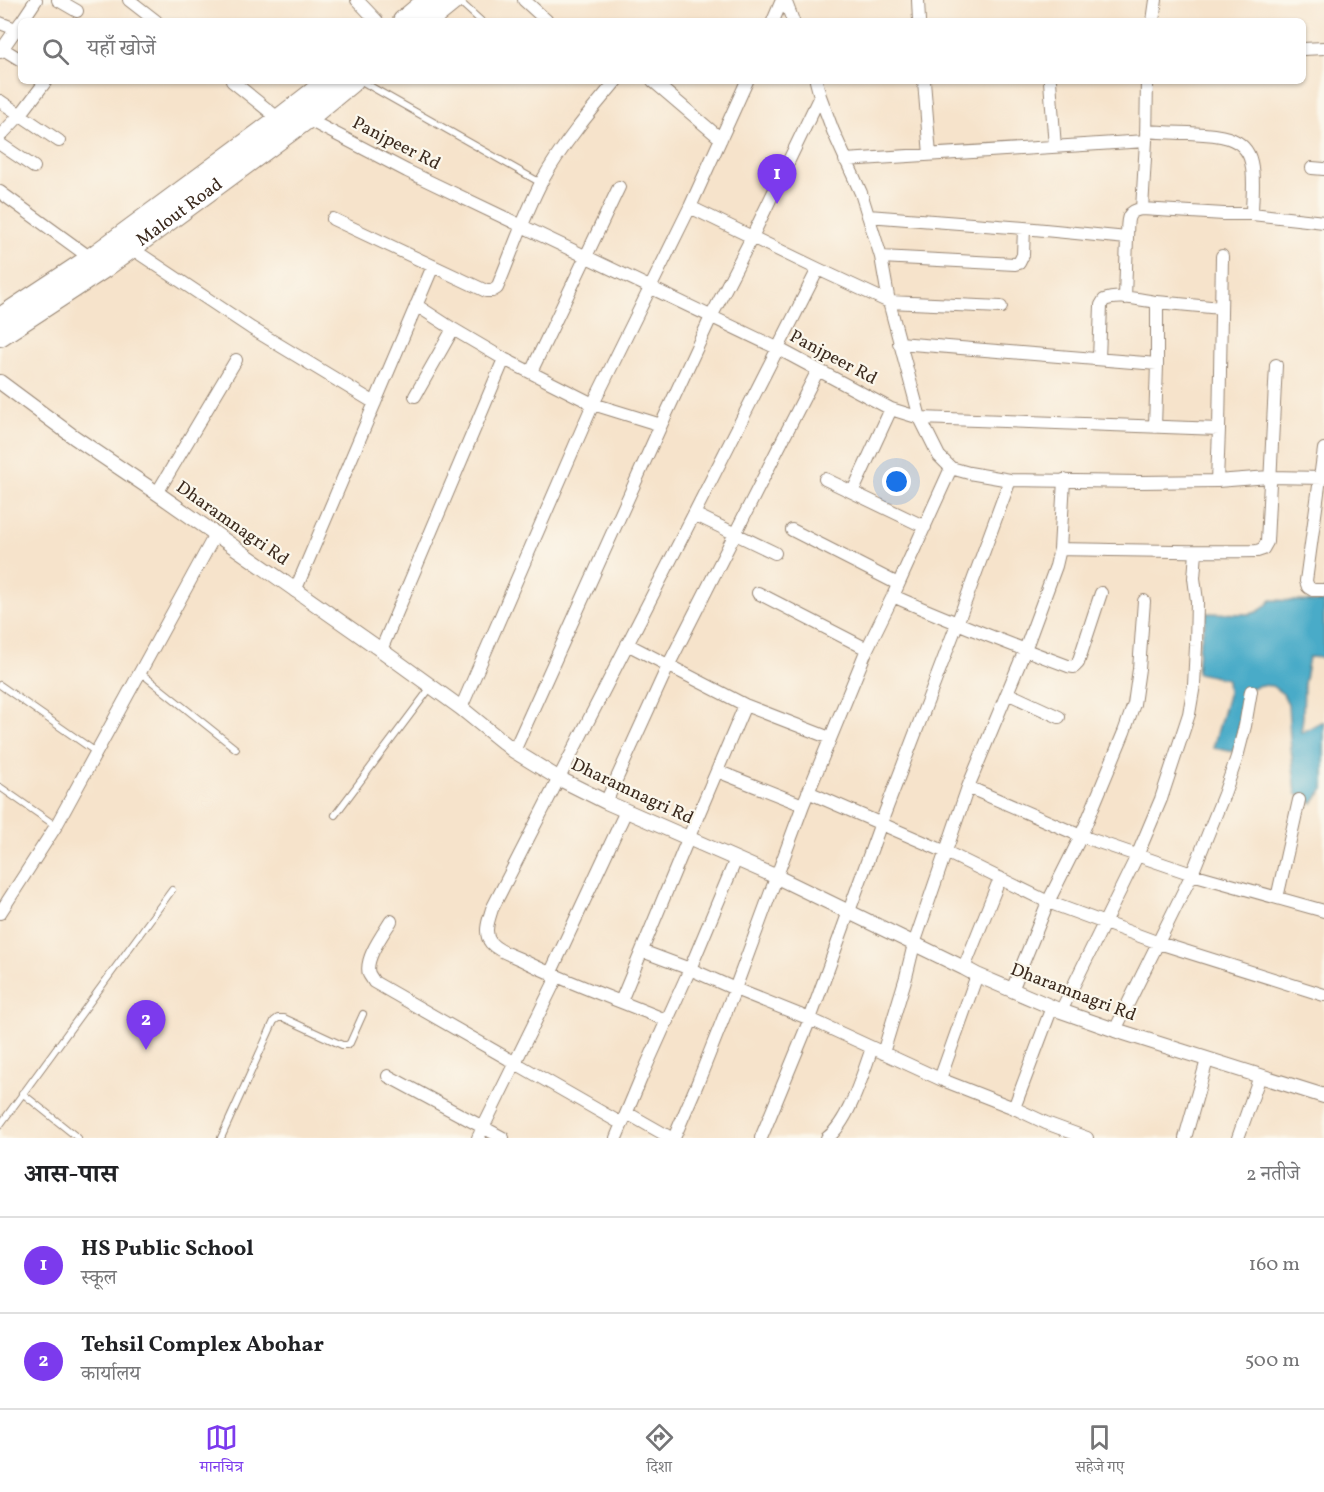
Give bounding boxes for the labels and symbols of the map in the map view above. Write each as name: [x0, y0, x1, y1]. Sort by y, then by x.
street label: Panjpeer Rd: [348, 111, 444, 177]
pin: 1: [758, 154, 796, 204]
street label: Malout Road: [131, 172, 228, 253]
street label: Panjpeer Rd: [785, 324, 881, 392]
your location: [882, 467, 911, 496]
street label: Dharamnagri Rd: [170, 476, 294, 572]
street label: Dharamnagri Rd: [567, 753, 697, 831]
street label: Dharamnagri Rd: [1007, 958, 1139, 1028]
pin: 2: [126, 1000, 166, 1050]

